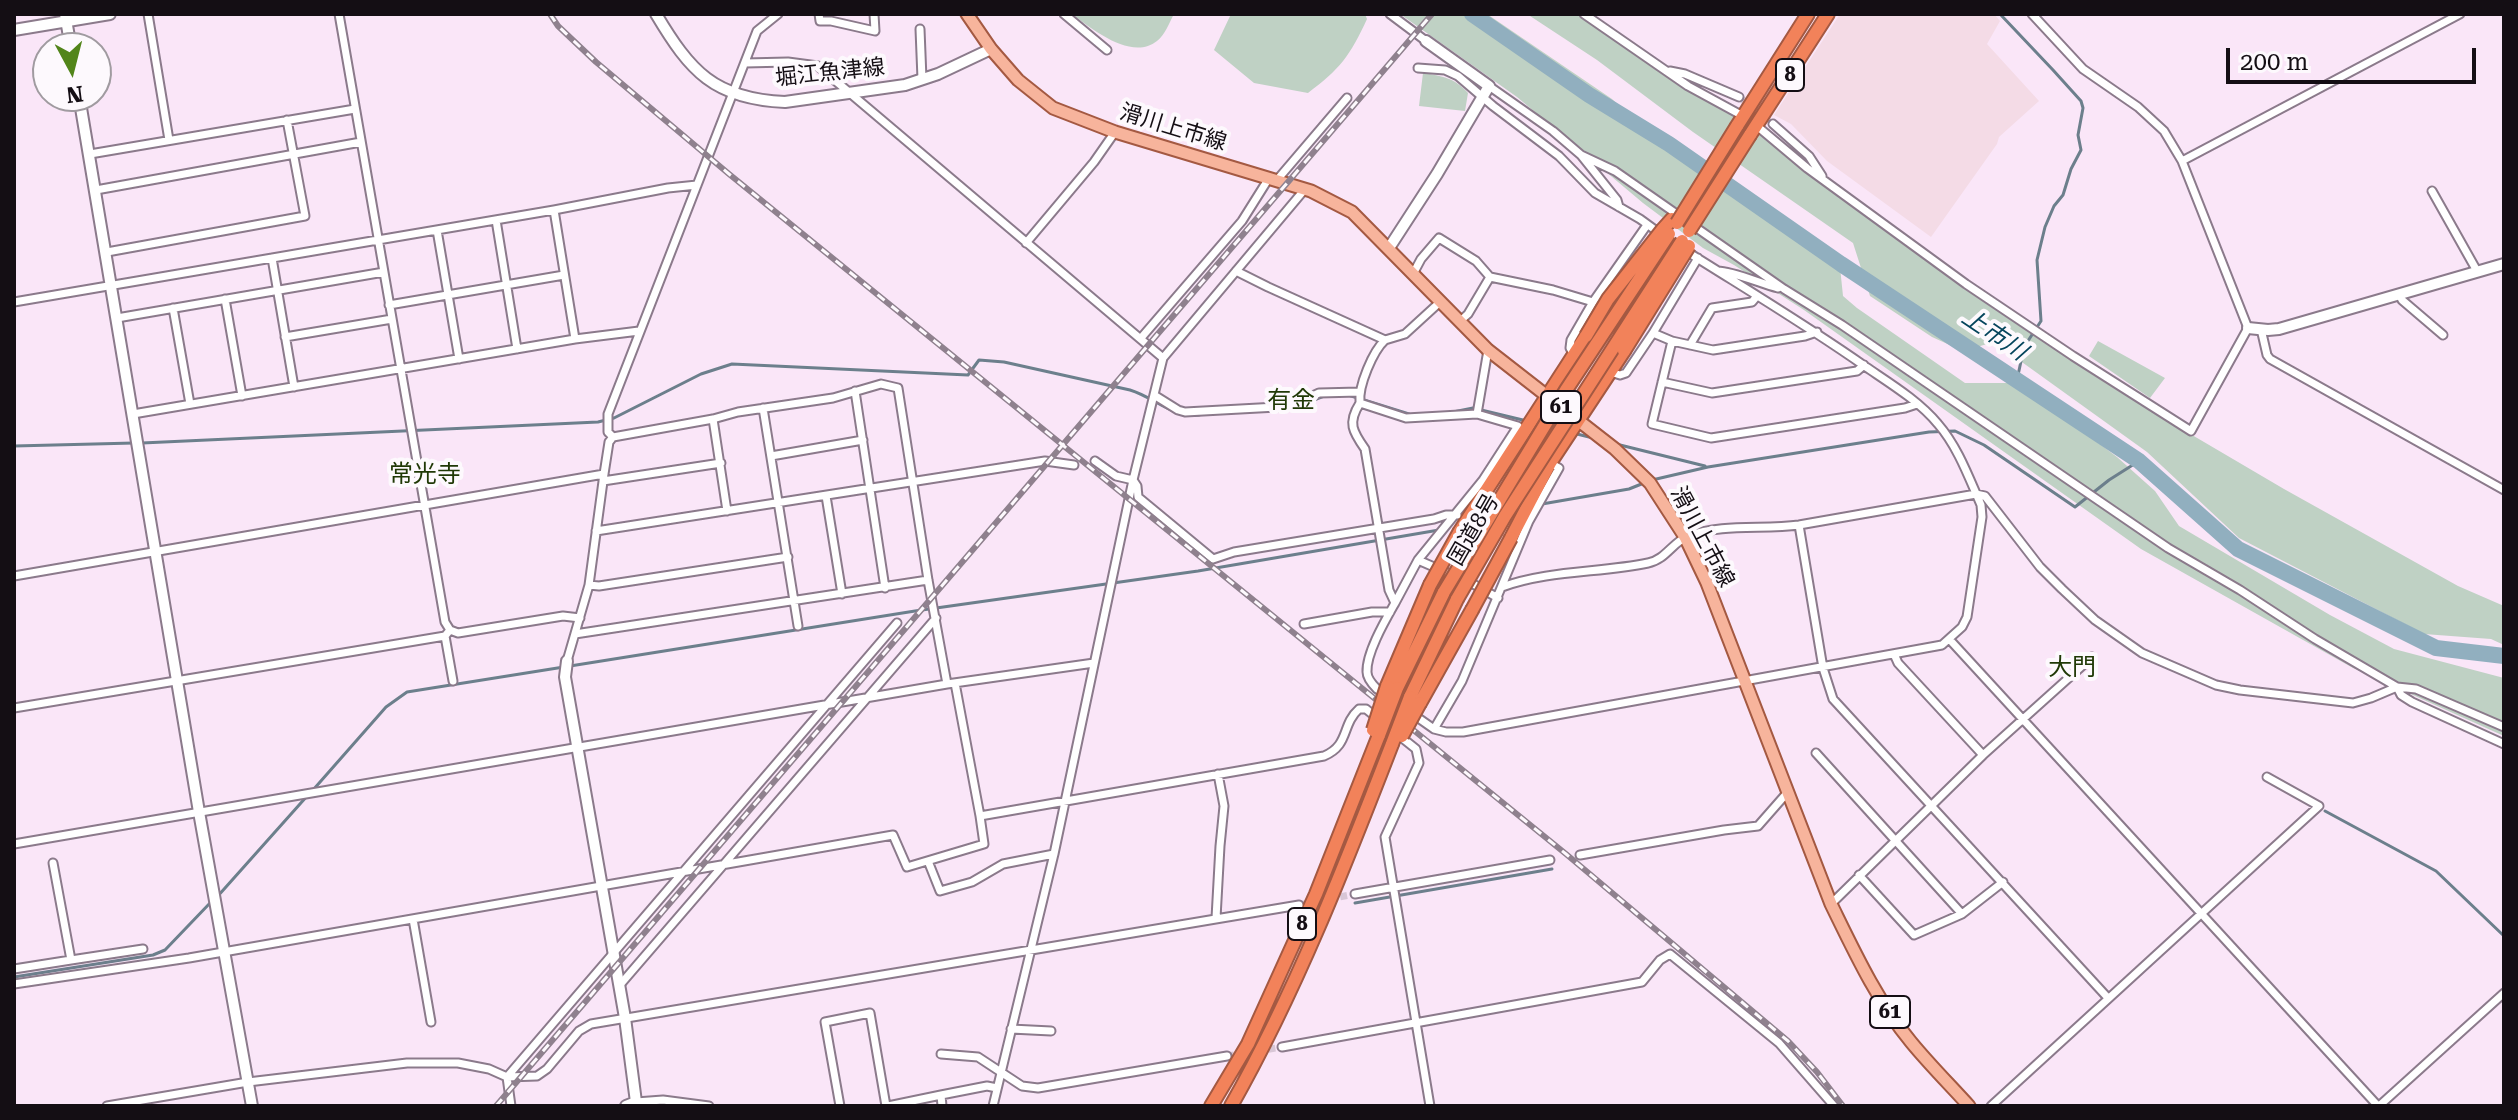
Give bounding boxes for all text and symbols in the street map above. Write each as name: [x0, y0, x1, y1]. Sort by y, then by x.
north arrow: [32, 32, 112, 112]
scale bar: [2230, 32, 2480, 82]
text: 200 m: [2240, 48, 2308, 76]
street label: 堀江魚津線: [774, 54, 886, 92]
road number: 8: [1776, 59, 1804, 91]
text: N: [65, 81, 85, 108]
street label: 滑川上市線: [1117, 99, 1229, 157]
water label: 上市川: [1956, 303, 2032, 367]
district label: 有金: [1267, 387, 1315, 415]
road number: 61: [1541, 391, 1581, 423]
district label: 常光寺: [389, 461, 461, 489]
street label: 滑川上市線: [1665, 482, 1739, 592]
street label: 国道8号: [1443, 489, 1505, 571]
district label: 大門: [2048, 654, 2096, 682]
road number: 8: [1288, 908, 1316, 940]
road number: 61: [1870, 996, 1910, 1028]

